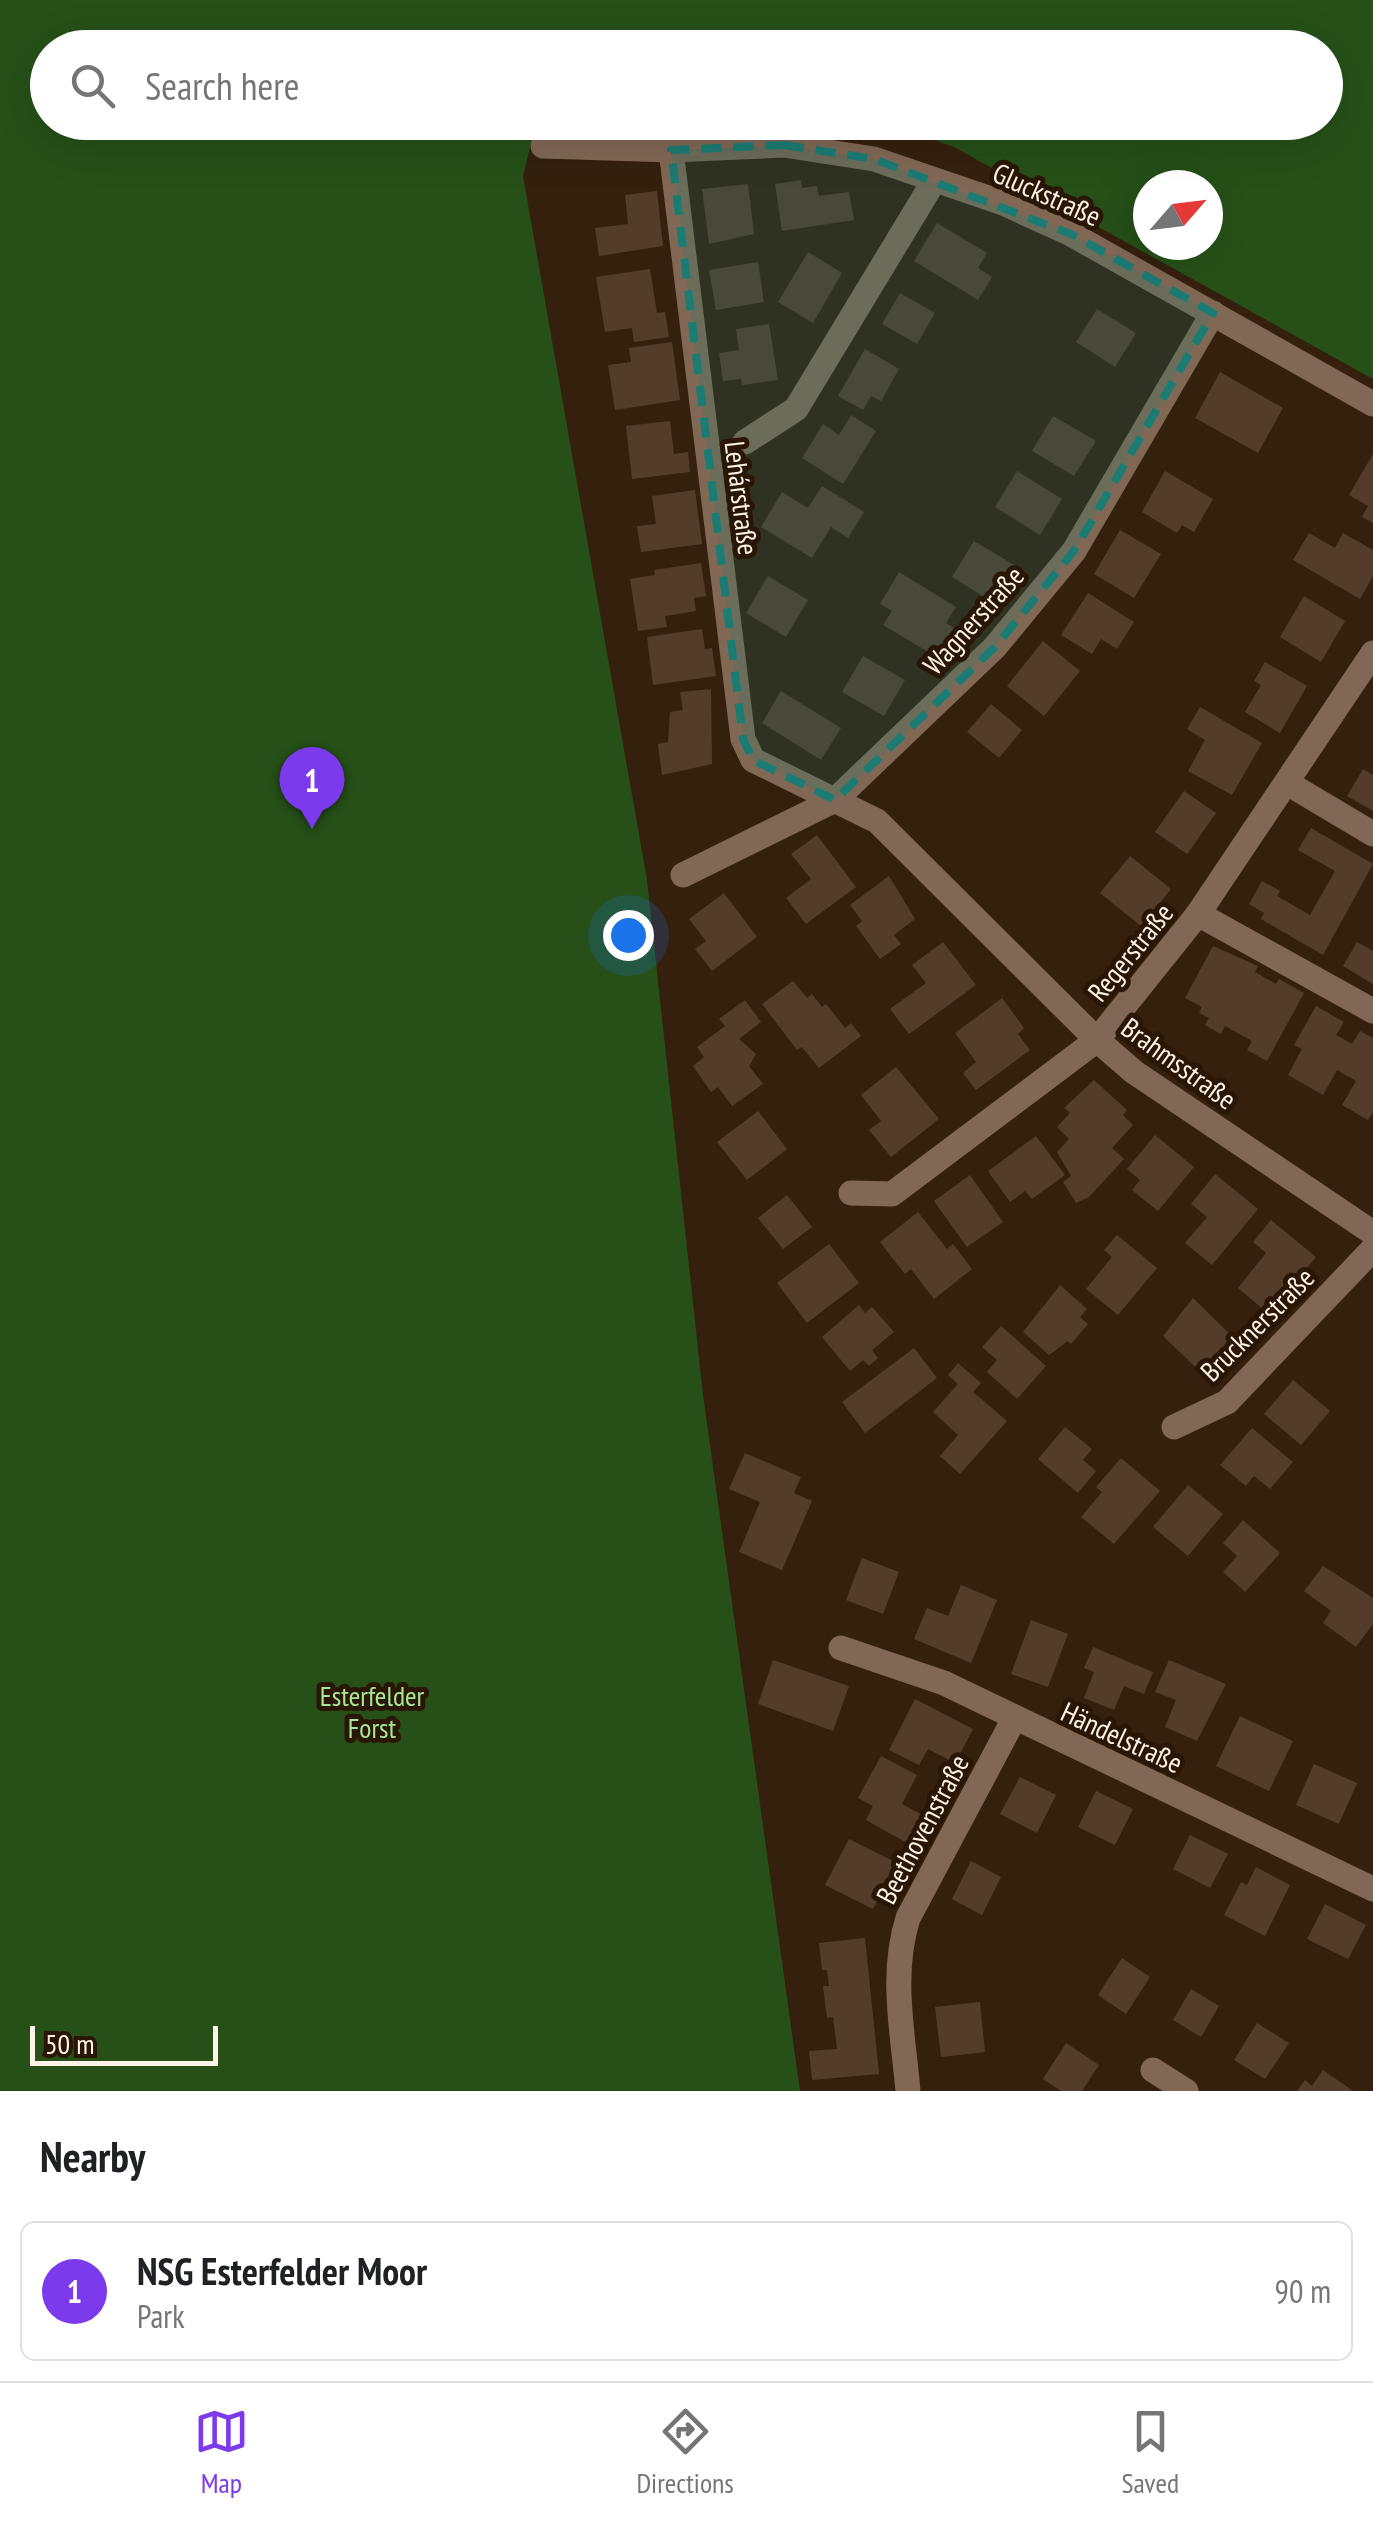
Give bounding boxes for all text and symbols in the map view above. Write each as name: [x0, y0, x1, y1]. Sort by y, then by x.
search box: [30, 30, 1343, 140]
icon: search: [65, 58, 120, 113]
text: Search here: [145, 61, 299, 110]
street label: Gluckstraße: [987, 154, 1107, 234]
north arrow: [1133, 170, 1223, 260]
street label: Lehárstraße: [717, 439, 767, 557]
street label: Wagnerstraße: [914, 558, 1032, 682]
pin: 1: [280, 746, 344, 829]
street label: Regerstraße: [1079, 895, 1181, 1009]
your location: [603, 910, 654, 961]
street label: Brahmsstraße: [1114, 1009, 1244, 1117]
street label: Brucknerstraße: [1192, 1259, 1322, 1389]
park label: Esterfelder Forst: [320, 1677, 425, 1746]
street label: Händelstraße: [1055, 1693, 1189, 1781]
street label: Beethovenstraße: [867, 1748, 977, 1910]
scale bar: [30, 2021, 218, 2066]
text: 50 m: [45, 2025, 94, 2062]
text: Nearby: [40, 2129, 145, 2184]
text: NSG Esterfelder Moor: [137, 2246, 427, 2295]
text: 1: [67, 2270, 82, 2312]
text: 90 m: [1275, 2270, 1331, 2312]
text: Park: [137, 2295, 185, 2337]
tab: Map: [194, 2404, 249, 2501]
tab: Directions: [636, 2404, 734, 2501]
tab: Saved: [1121, 2404, 1179, 2501]

